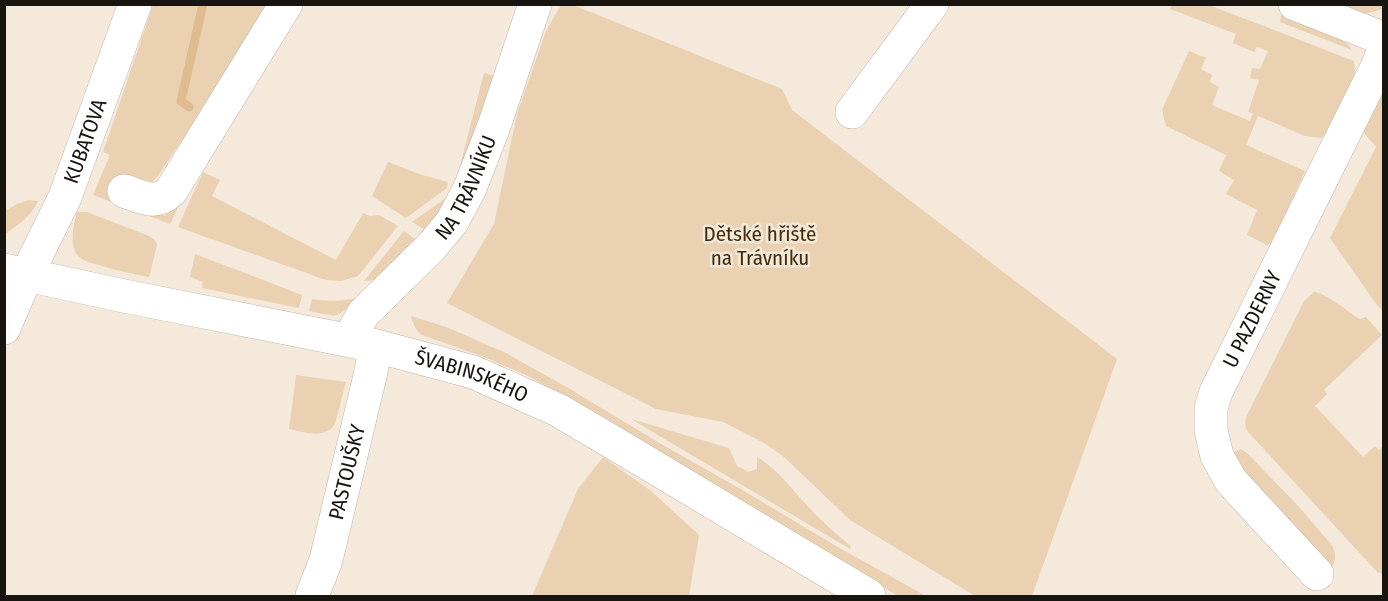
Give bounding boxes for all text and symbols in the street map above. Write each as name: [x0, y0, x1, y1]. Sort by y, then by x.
street label: KUBATOVA: [58, 95, 113, 187]
street label: NA TRÁVNÍKU: [430, 132, 502, 245]
park label: Dětské hřiště na Trávníku: [704, 221, 816, 271]
street label: U PAZDERNY: [1217, 266, 1287, 372]
street label: ŠVABINSKÉHO: [412, 344, 532, 408]
street label: PASTOUŠKY: [323, 421, 371, 522]

